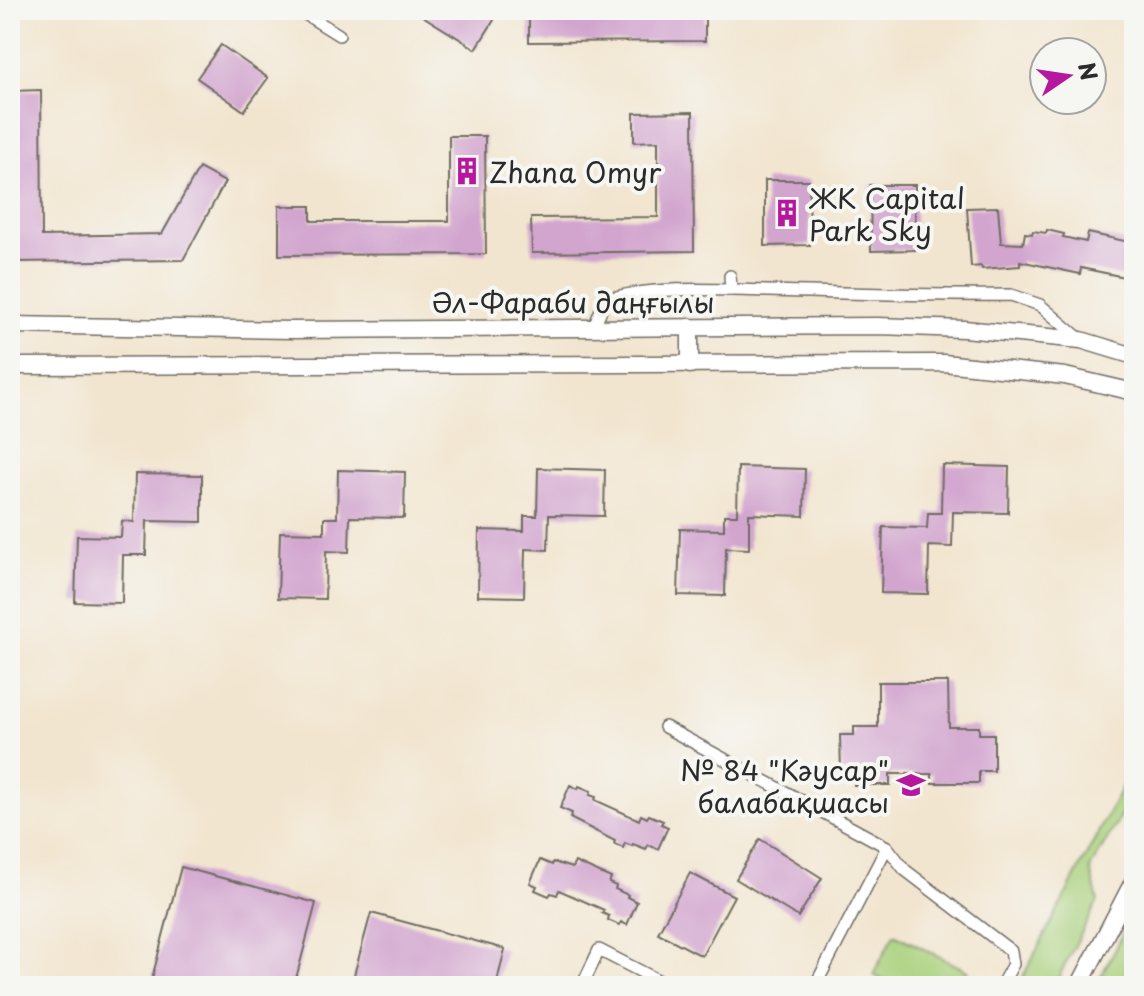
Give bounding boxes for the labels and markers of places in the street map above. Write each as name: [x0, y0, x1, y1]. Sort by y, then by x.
place label: Zhana Omyr: [489, 150, 661, 193]
building icon: Zhana Omyr: [452, 156, 482, 186]
place label: ЖК Capital Park Sky: [808, 176, 965, 251]
building icon: ЖК Capital Park Sky: [772, 198, 802, 228]
place label: № 84 "Кәусар" балабақшасы: [680, 748, 889, 823]
school or university icon: № 84 "Кәусар" балабақшасы: [896, 770, 926, 800]

